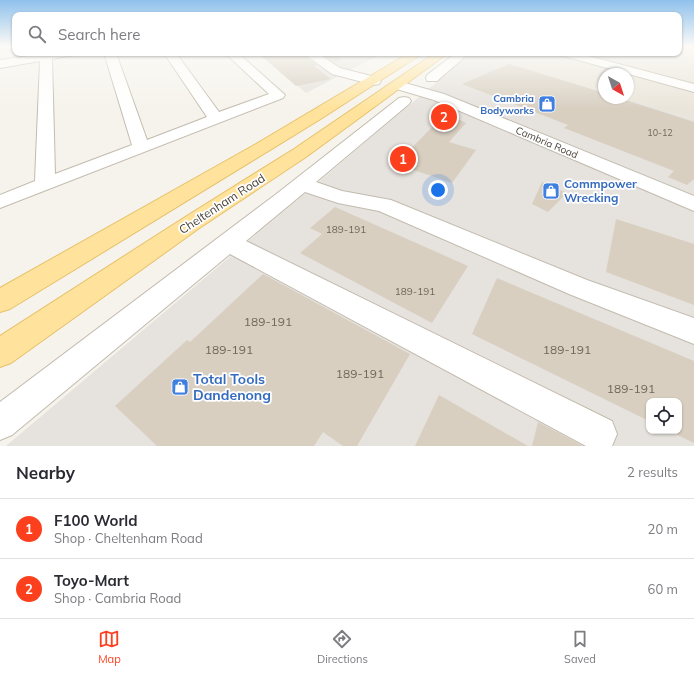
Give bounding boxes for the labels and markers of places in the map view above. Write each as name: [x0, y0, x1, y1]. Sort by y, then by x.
place label: Cambria Bodyworks: [480, 92, 534, 117]
shop icon: Cambria Bodyworks: [537, 94, 557, 114]
pin: 2: [431, 102, 457, 132]
pin: 1: [390, 144, 416, 174]
place label: Commpower Wrecking: [564, 176, 637, 205]
shop icon: Commpower Wrecking: [541, 181, 561, 201]
place label: Total Tools Dandenong: [193, 370, 271, 404]
shop icon: Total Tools Dandenong: [170, 377, 190, 397]

